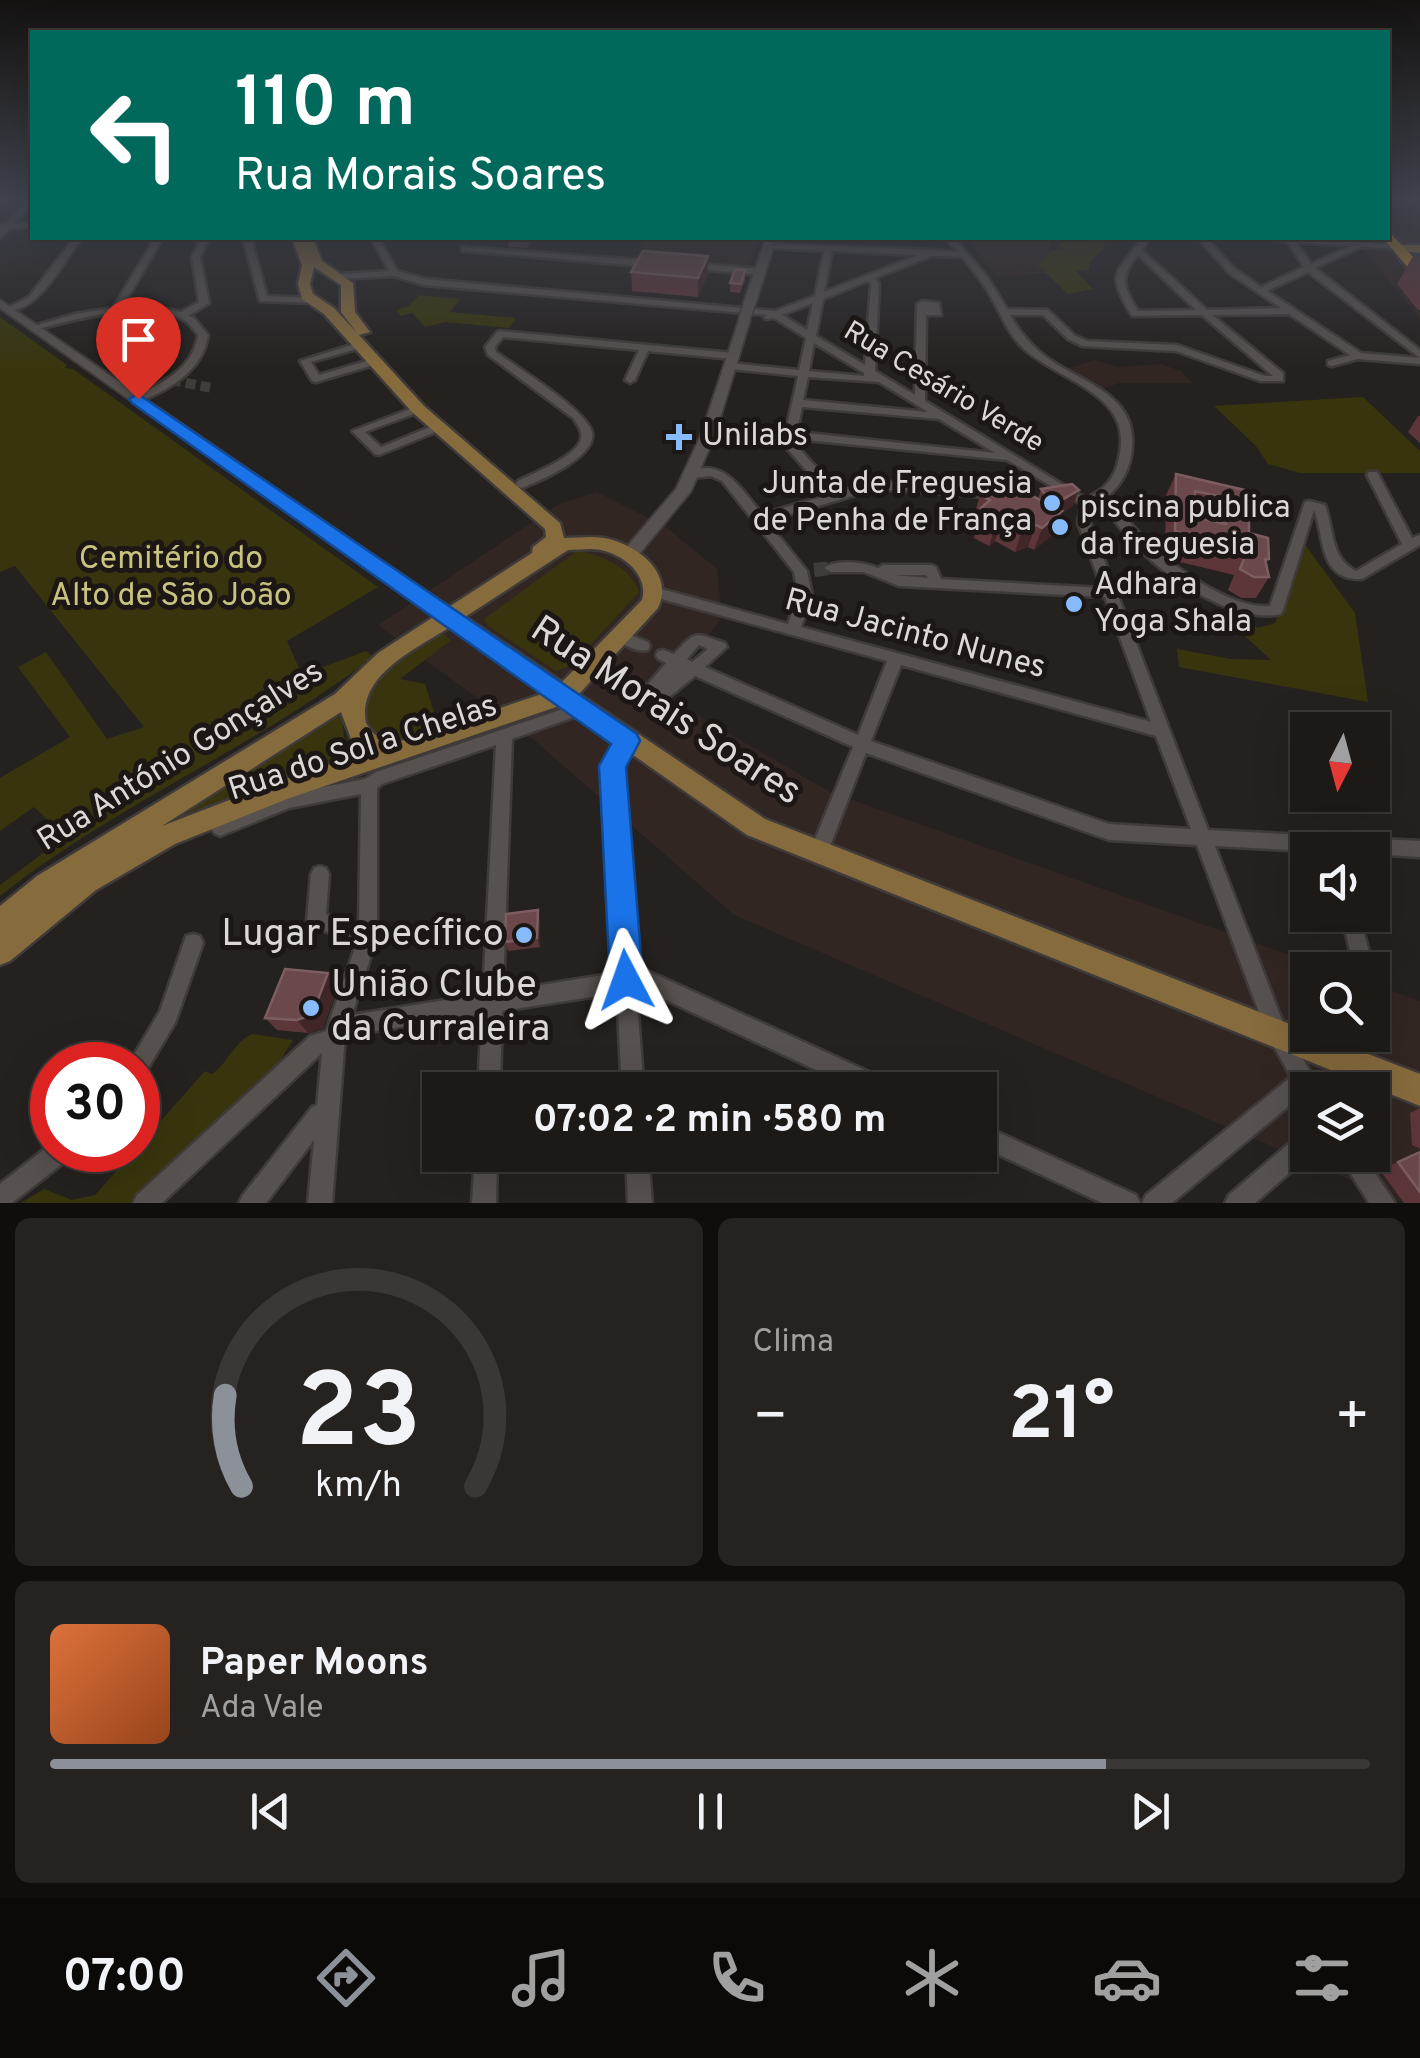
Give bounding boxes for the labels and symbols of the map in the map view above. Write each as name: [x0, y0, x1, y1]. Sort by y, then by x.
pin: [96, 297, 181, 400]
street label: Rua Cesário Verde: [836, 314, 1050, 462]
place label: Unilabs: [702, 417, 808, 457]
marker: Unilabs: [666, 424, 692, 450]
place label: Junta de Freguesia de Penha de França: [753, 465, 1032, 542]
place label: piscina publica da freguesia: [1080, 489, 1291, 566]
marker: Junta de Freguesia de Penha de França: [1041, 492, 1063, 514]
marker: piscina publica da freguesia: [1049, 516, 1071, 538]
park label: Cemitério do Alto de São João: [50, 540, 292, 617]
place label: Adhara Yoga Shala: [1094, 566, 1252, 643]
street label: Rua Jacinto Nunes: [780, 581, 1050, 689]
marker: Adhara Yoga Shala: [1063, 593, 1085, 615]
street label: Rua Morais Soares: [520, 606, 810, 818]
street label: Rua António Gonçalves: [31, 653, 331, 861]
street label: Rua do Sol a Chelas: [224, 687, 502, 811]
north arrow: [1290, 712, 1390, 812]
place label: Lugar Específico: [221, 911, 504, 960]
marker: Lugar Específico: [513, 924, 535, 946]
position arrow: [574, 928, 678, 1032]
place label: União Clube da Curraleira: [331, 962, 550, 1055]
marker: União Clube da Curraleira: [300, 997, 322, 1019]
speed limit sign: 30: [30, 1042, 160, 1172]

